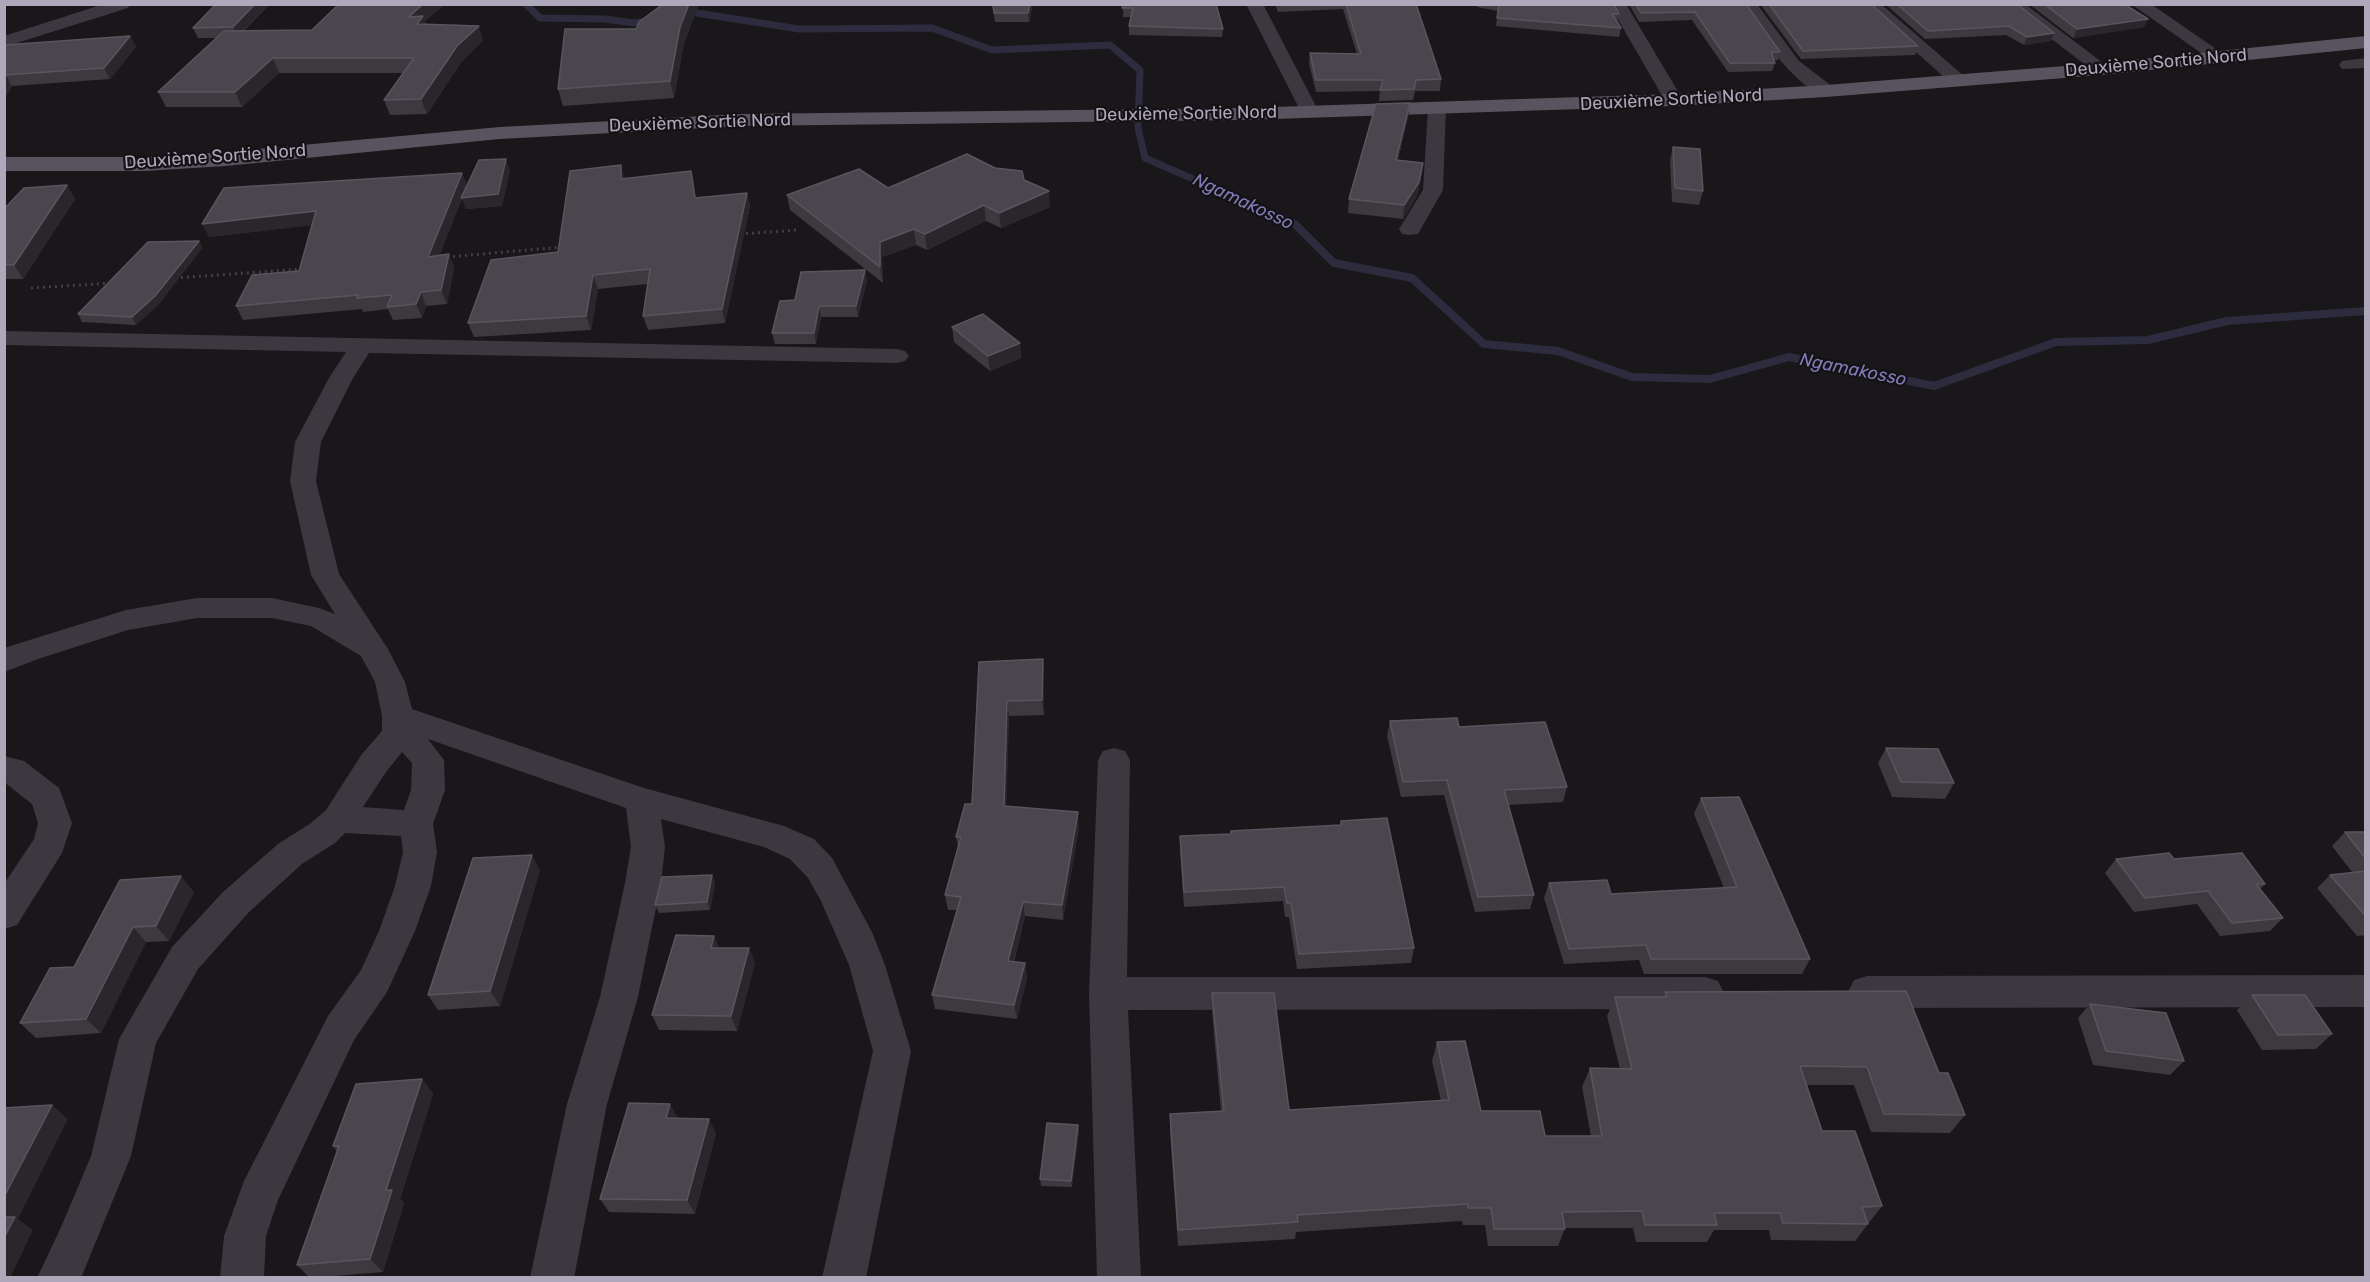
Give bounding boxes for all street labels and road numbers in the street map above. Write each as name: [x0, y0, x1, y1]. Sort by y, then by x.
street label: Deuxième Sortie Nord: [2064, 44, 2248, 82]
street label: Deuxième Sortie Nord: [1579, 84, 1763, 116]
street label: Deuxième Sortie Nord: [1095, 102, 1277, 126]
street label: Deuxième Sortie Nord: [608, 109, 792, 137]
street label: Deuxième Sortie Nord: [123, 140, 307, 174]

